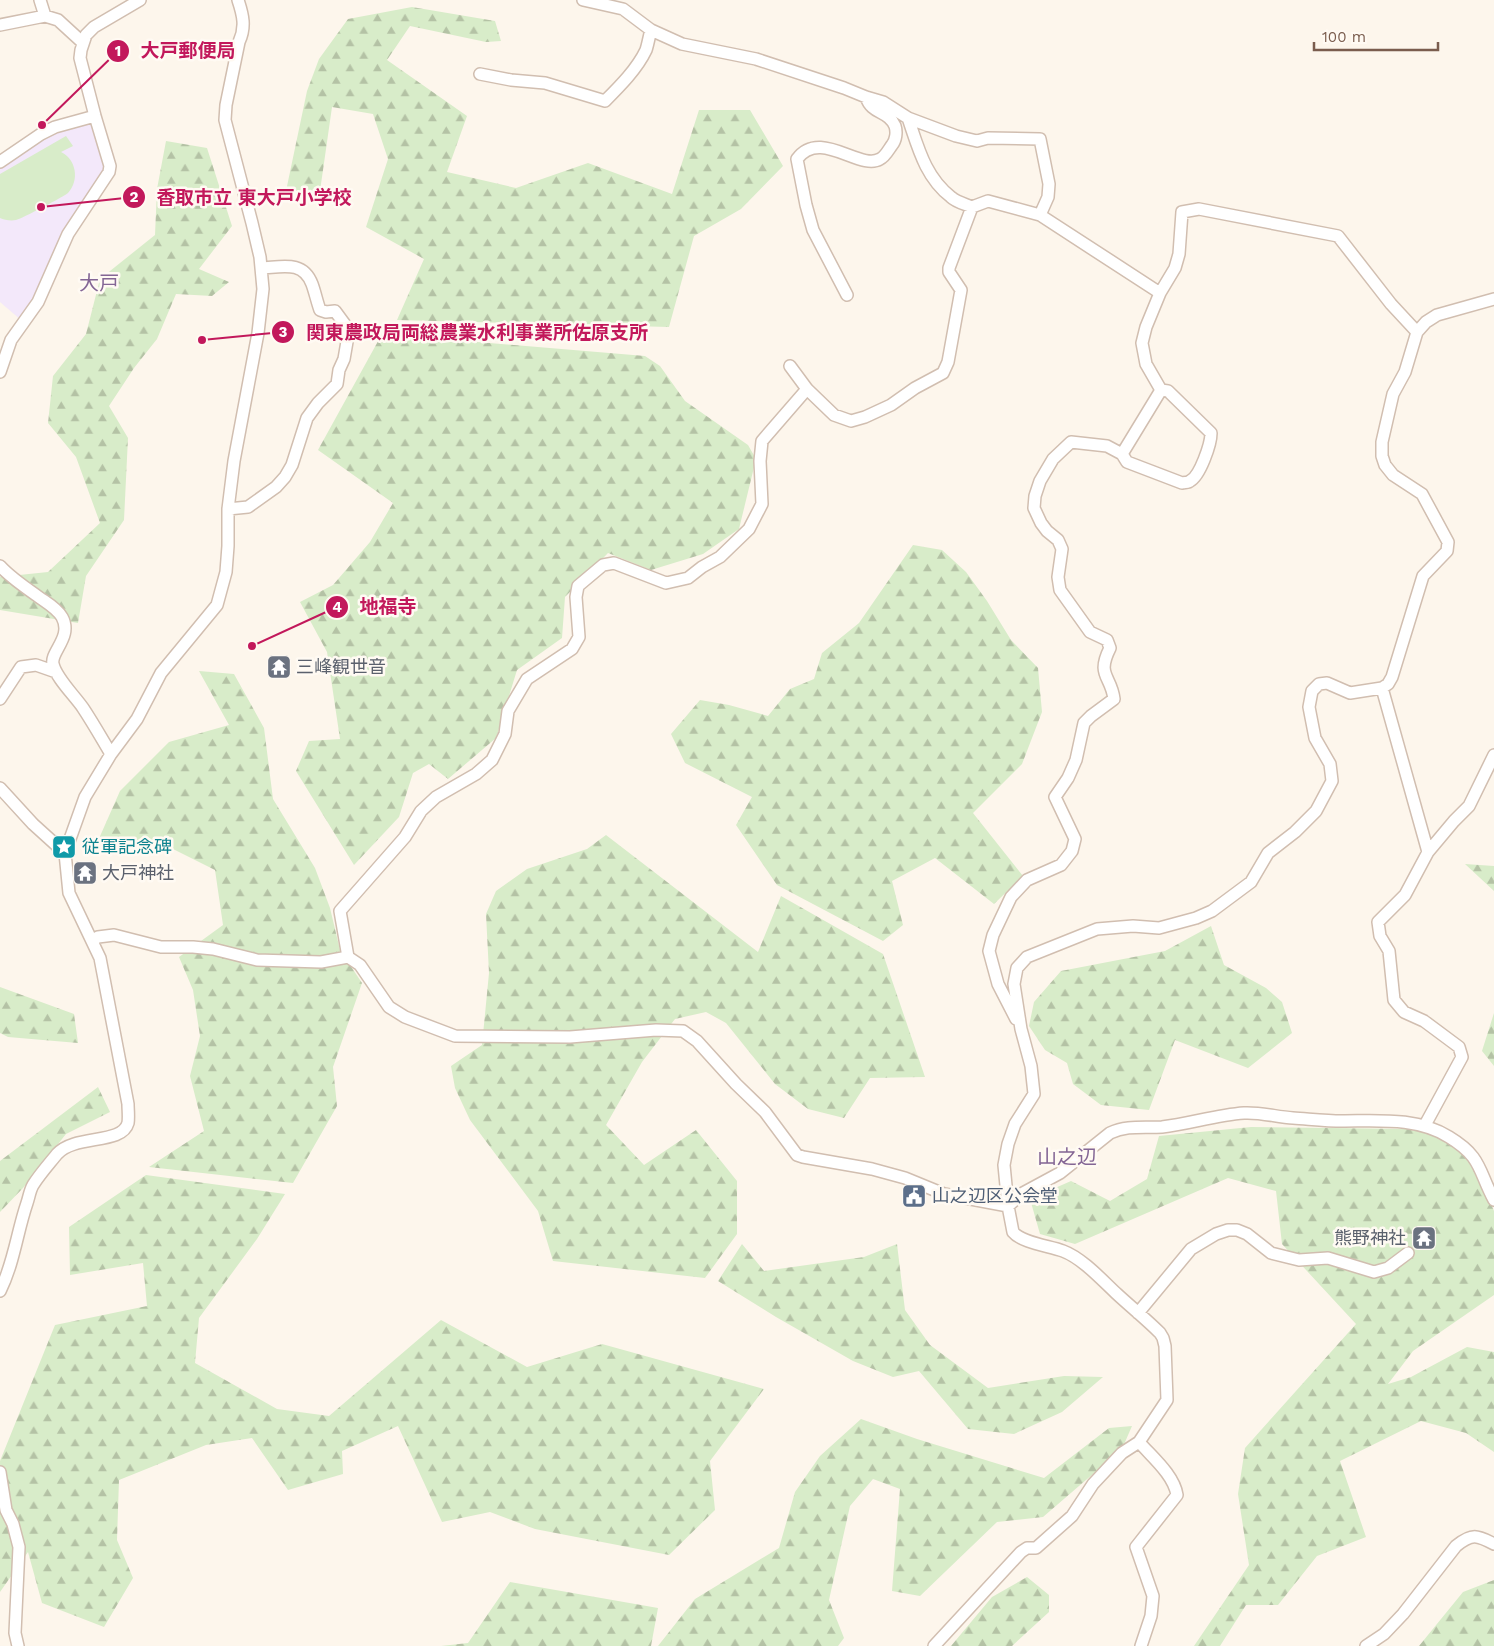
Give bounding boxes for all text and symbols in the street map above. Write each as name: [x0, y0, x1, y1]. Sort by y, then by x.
scale bar: [1314, 20, 1438, 52]
text: 100 m: [1322, 28, 1366, 46]
callout: 大戸郵便局: [106, 34, 246, 68]
text: 大戸郵便局: [140, 39, 236, 62]
text: 1: [115, 42, 121, 60]
callout: 香取市立 東大戸小学校: [121, 180, 362, 214]
text: 香取市立 東大戸小学校: [156, 186, 352, 209]
text: 2: [130, 188, 139, 206]
district label: 大戸: [79, 271, 119, 295]
callout: 関東農政局両総農業水利事業所佐原支所: [271, 315, 658, 349]
text: 関東農政局両総農業水利事業所佐原支所: [306, 321, 648, 344]
text: 3: [279, 323, 288, 341]
callout: 地福寺: [325, 590, 427, 624]
text: 地福寺: [359, 595, 417, 618]
text: 4: [332, 598, 342, 616]
temple icon: 三峰観世音: [266, 654, 292, 680]
place label: 三峰観世音: [296, 656, 386, 677]
place icon: 従軍記念碑: [51, 834, 77, 860]
place label: 従軍記念碑: [82, 836, 172, 857]
temple icon: 大戸神社: [72, 860, 98, 886]
place label: 大戸神社: [102, 862, 174, 883]
district label: 山之辺: [1037, 1145, 1097, 1169]
public building icon: 山之辺区公会堂: [901, 1183, 927, 1209]
place label: 山之辺区公会堂: [932, 1185, 1058, 1206]
temple icon: 熊野神社: [1411, 1225, 1437, 1251]
place label: 熊野神社: [1334, 1227, 1406, 1248]

